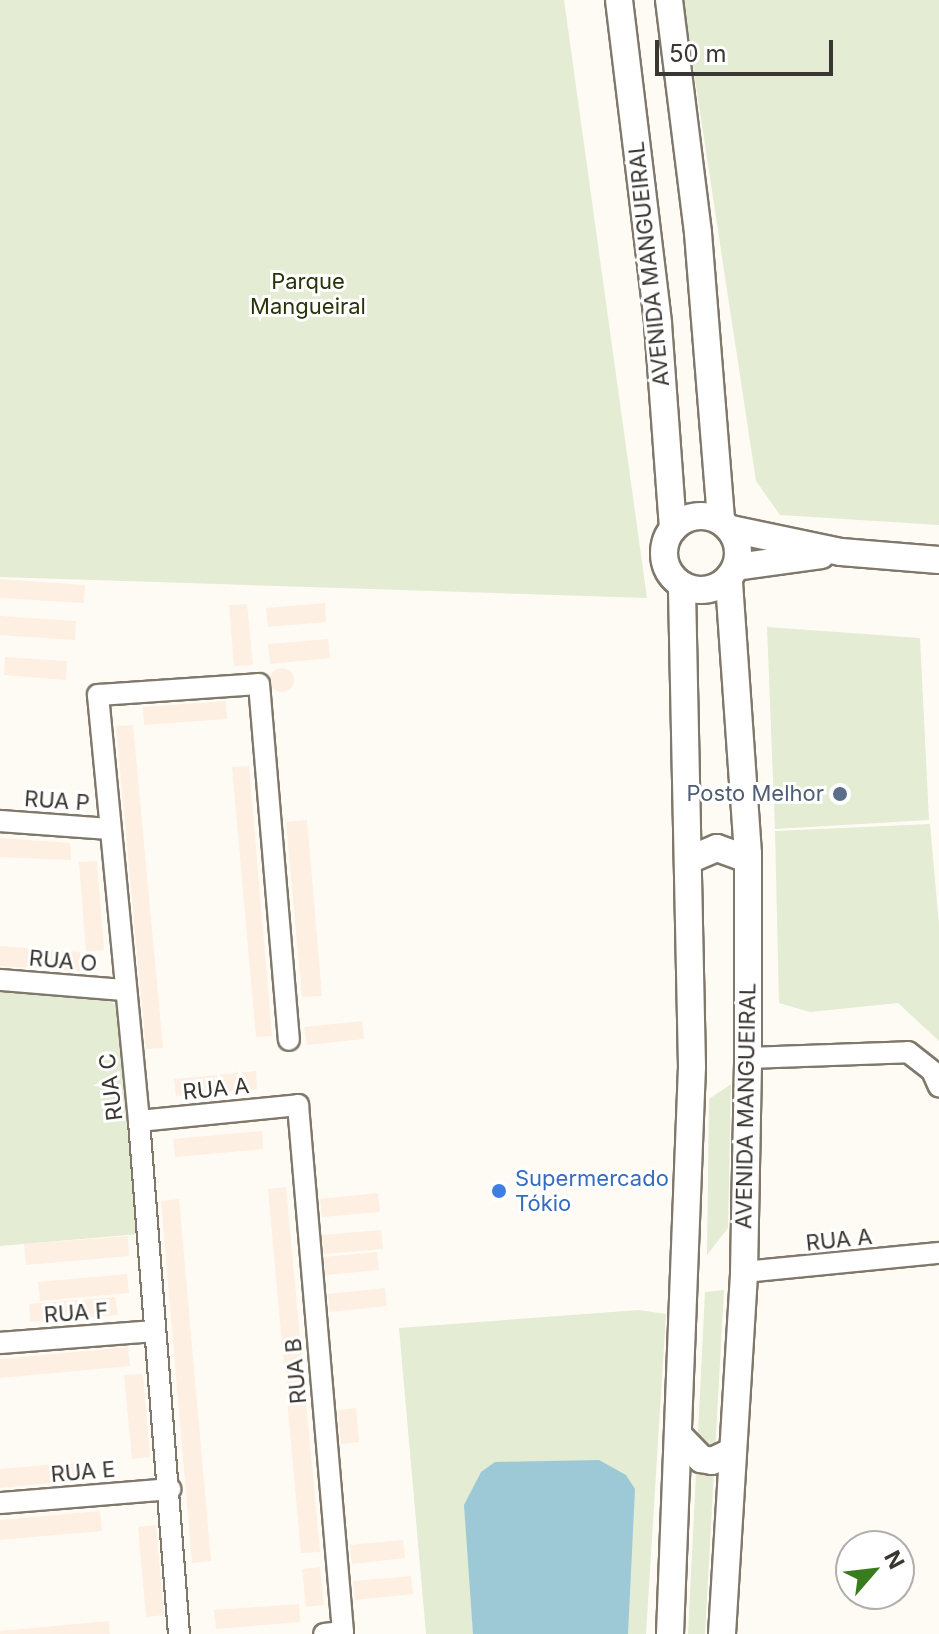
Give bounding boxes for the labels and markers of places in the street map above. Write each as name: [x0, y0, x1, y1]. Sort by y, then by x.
place label: Posto Melhor: [686, 781, 824, 807]
marker: Posto Melhor: [831, 785, 849, 803]
place label: Supermercado Tókio: [515, 1165, 669, 1216]
marker: Supermercado Tókio: [490, 1182, 508, 1200]

